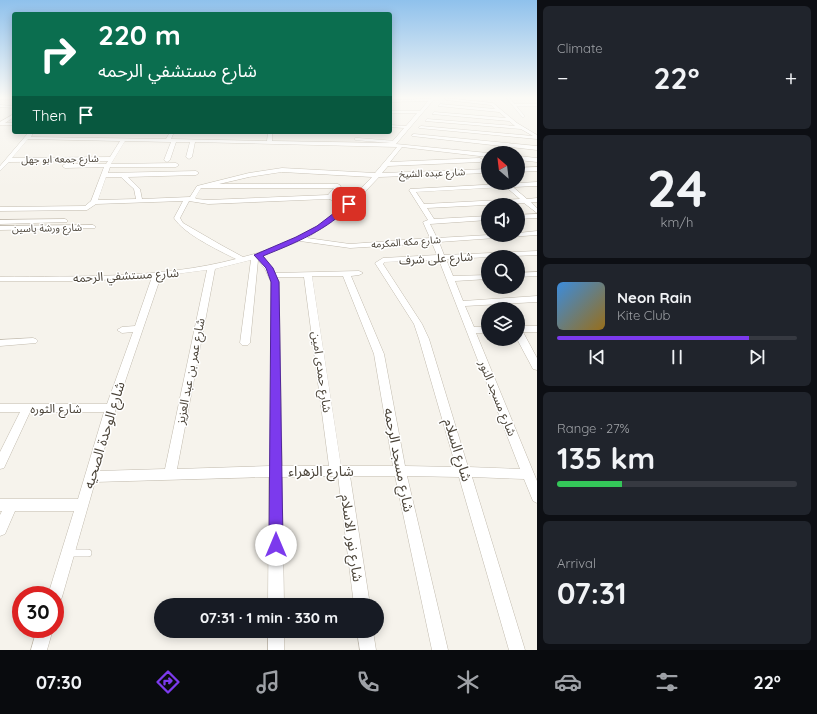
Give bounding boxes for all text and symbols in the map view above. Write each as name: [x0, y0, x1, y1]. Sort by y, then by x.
text: 220 m: [98, 17, 181, 52]
icon: right: [32, 28, 84, 80]
text: Climate: [557, 40, 603, 56]
text: شارع مستشفي الرحمه: [98, 59, 257, 82]
text: 22°: [654, 59, 699, 97]
text: −: [557, 64, 568, 92]
text: +: [785, 64, 797, 92]
icon: arrive: [75, 104, 97, 126]
text: Then: [32, 106, 67, 125]
north arrow: [481, 146, 525, 190]
map controls: [481, 146, 525, 346]
street label: شارع جمعه ابو جهل: [21, 152, 99, 167]
text: 24: [647, 155, 707, 220]
street label: شارع عبده الشيخ: [399, 165, 466, 182]
pin: [332, 187, 366, 221]
icon: arrive: [338, 193, 360, 215]
button: sound: [481, 198, 525, 242]
text: km/h: [661, 214, 693, 230]
street label: شارع ورشة ياسين: [12, 221, 82, 236]
street label: شارع مكه المكرمه: [371, 233, 441, 252]
street label: شارع على شرف: [399, 249, 473, 269]
button: search: [481, 250, 525, 294]
street label: شارع مستشفي الرحمه: [73, 265, 179, 288]
text: Neon Rain: [617, 288, 692, 307]
button: layers: [481, 302, 525, 346]
text: Kite Club: [617, 307, 670, 323]
street label: شارع عمر بن عبد العزيز: [172, 317, 210, 427]
street label: شارع حمدى امين: [307, 330, 335, 414]
icon: previous: [586, 346, 608, 368]
icon: pause: [666, 346, 688, 368]
icon: next: [746, 346, 768, 368]
street label: شارع مسجد النور: [474, 357, 520, 439]
street label: شارع الوحدة الصحيه: [79, 379, 131, 491]
street label: شارع الثوره: [30, 401, 82, 418]
street label: شارع مسجد الرحمه: [378, 406, 418, 514]
street label: شارع السلام: [438, 416, 476, 484]
text: Range · 27%: [557, 420, 630, 436]
text: 135 km: [557, 439, 655, 477]
street label: شارع الزهراء: [288, 462, 354, 482]
street label: شارع نور الاسلام: [335, 493, 367, 583]
position arrow: [255, 524, 297, 566]
text: Arrival: [557, 555, 596, 571]
text: 07:31: [557, 574, 627, 612]
speed limit sign: 30: [12, 586, 64, 638]
text: 07:31 · 1 min · 330 m: [200, 608, 338, 627]
icon: directions: [154, 668, 182, 696]
icon: music: [254, 668, 282, 696]
icon: phone: [354, 668, 382, 696]
icon: climate: [454, 668, 482, 696]
icon: car: [554, 668, 582, 696]
icon: filters: [653, 668, 681, 696]
text: 07:30: [36, 671, 82, 694]
text: 22°: [753, 671, 781, 694]

